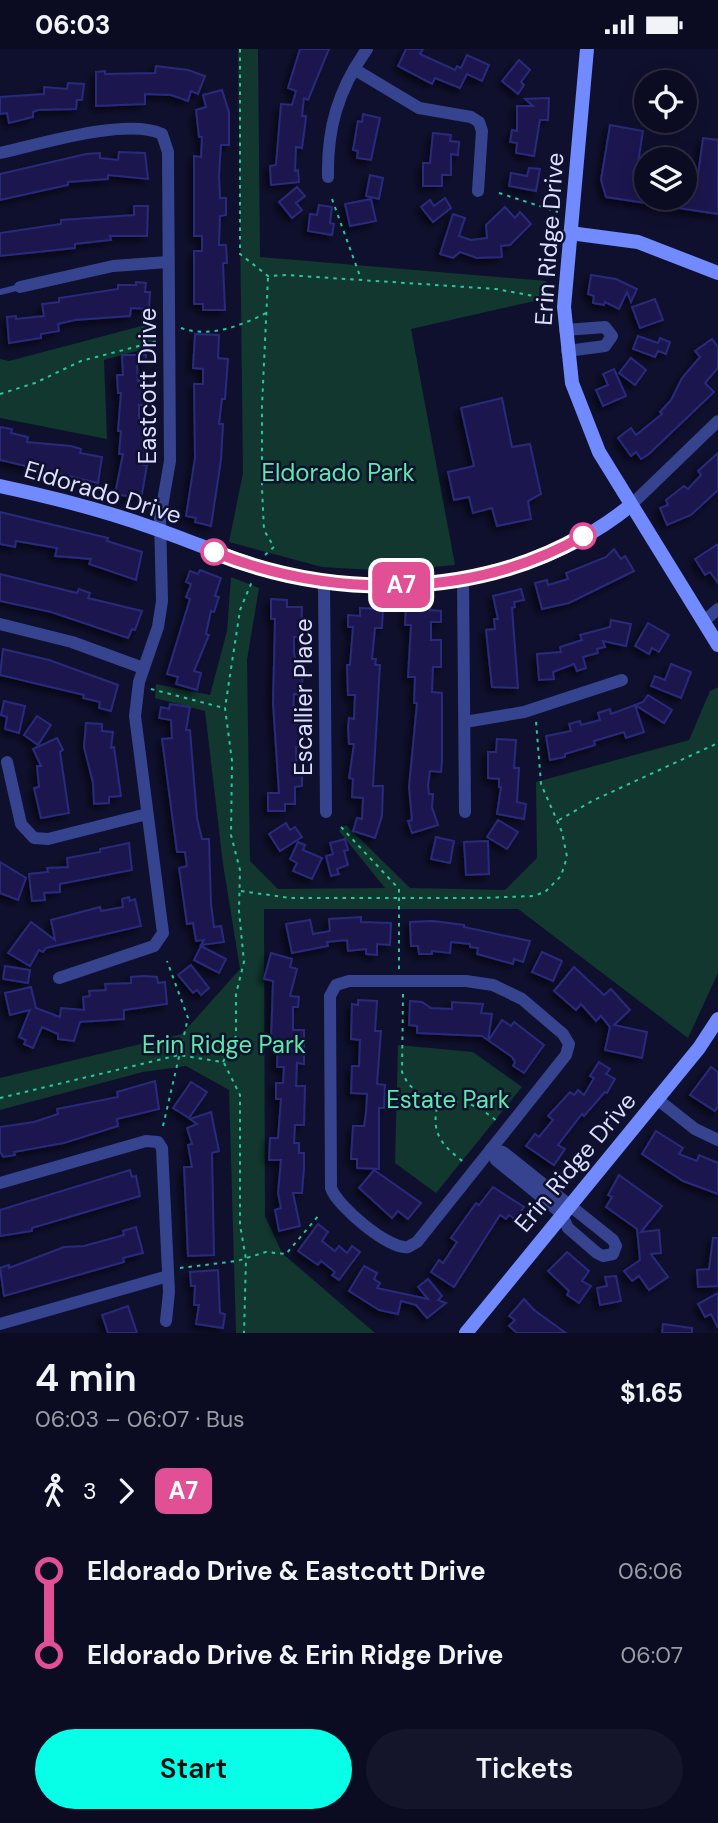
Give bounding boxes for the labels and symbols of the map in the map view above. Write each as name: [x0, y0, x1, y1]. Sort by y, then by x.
street label: Erin Ridge Drive: [527, 152, 571, 326]
street label: Eastcott Drive: [132, 308, 163, 464]
street label: Eldorado Drive: [21, 453, 185, 531]
park label: Eldorado Park: [261, 457, 415, 488]
unlabelled marker: [570, 523, 596, 549]
unlabelled marker: [201, 539, 227, 565]
line badge: A7: [370, 562, 432, 608]
street label: Escallier Place: [288, 618, 319, 776]
park label: Erin Ridge Park: [142, 1029, 306, 1060]
park label: Estate Park: [386, 1084, 510, 1115]
street label: Erin Ridge Drive: [507, 1086, 643, 1238]

